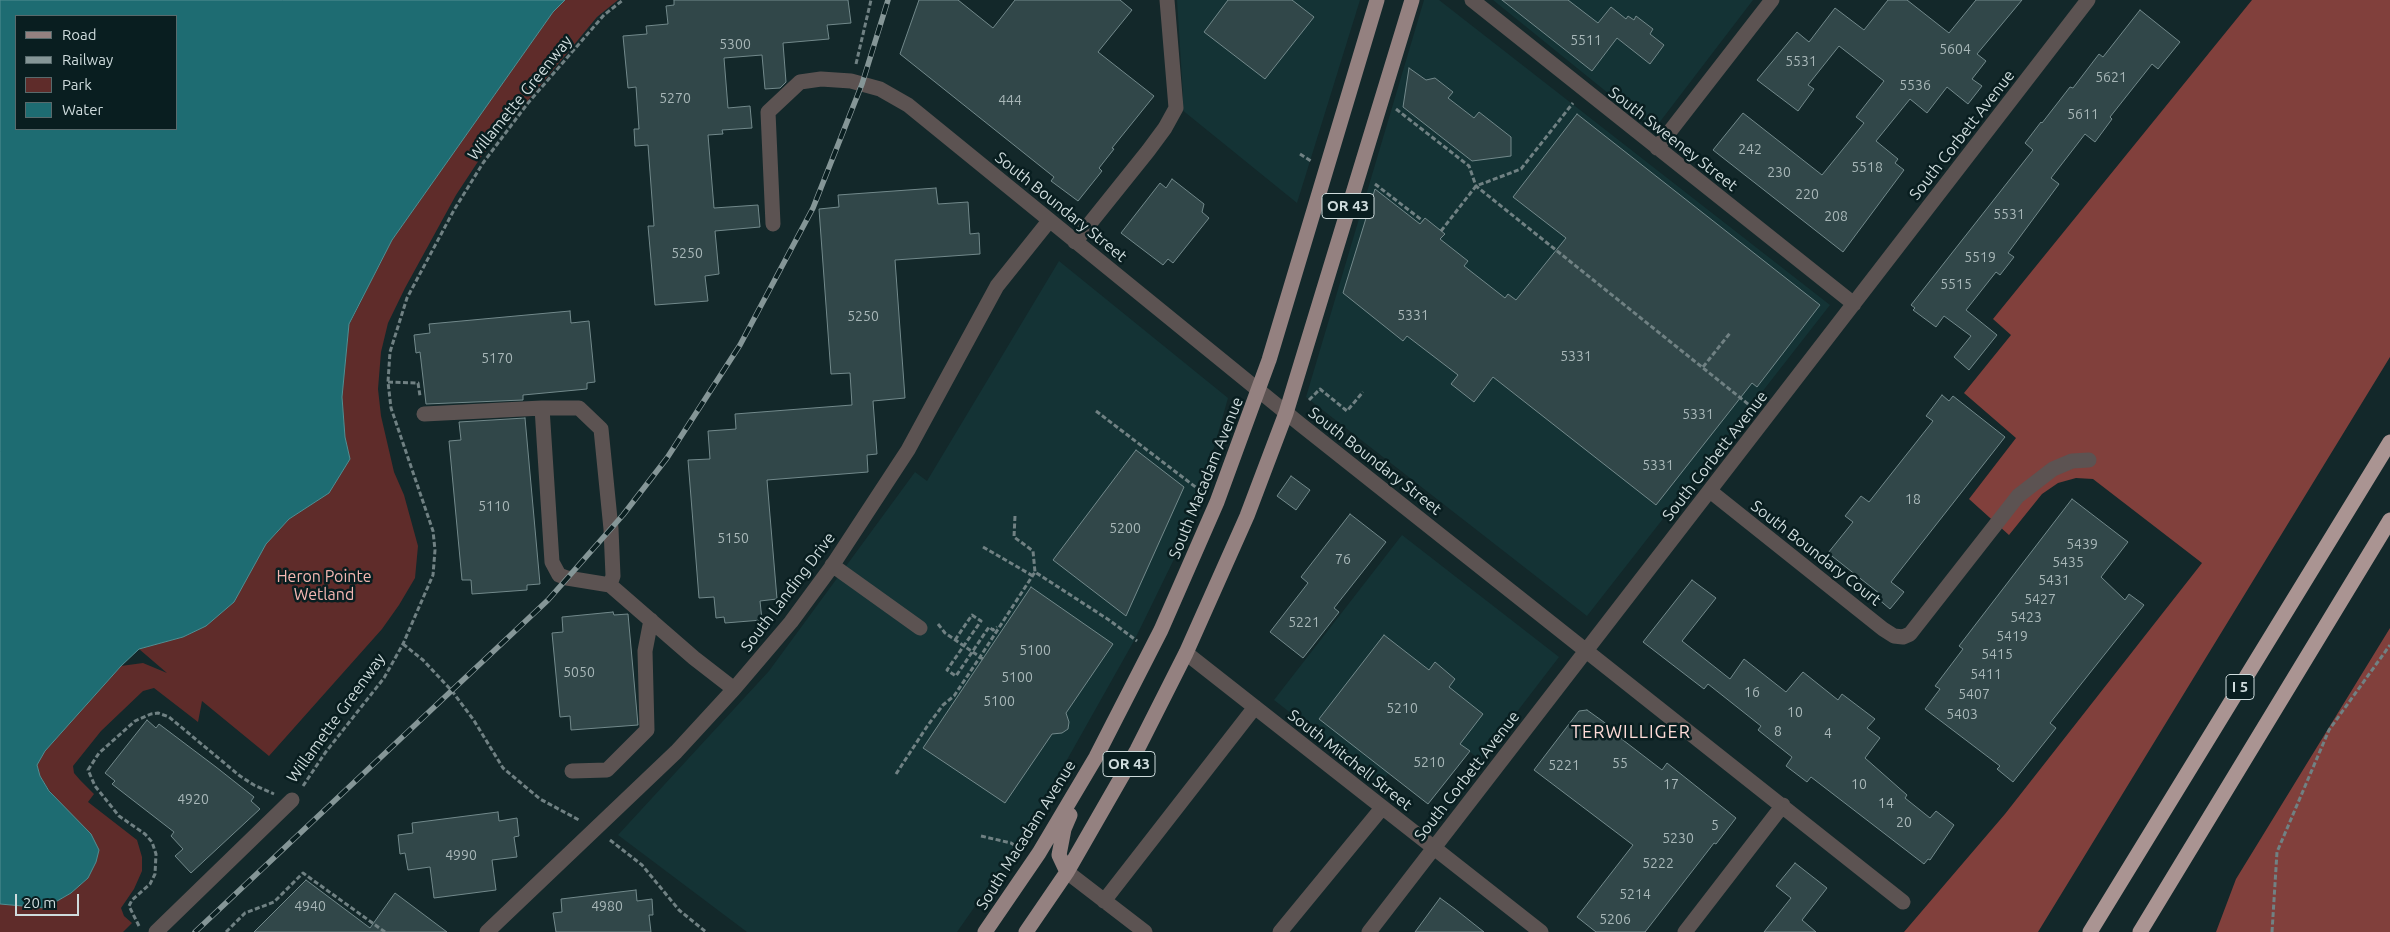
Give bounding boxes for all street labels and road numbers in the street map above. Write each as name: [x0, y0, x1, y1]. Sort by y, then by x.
street label: Willamette Greenway: [464, 32, 576, 164]
street label: South Corbett Avenue: [1905, 66, 2019, 204]
street label: South Sweeney Street: [1605, 83, 1741, 195]
street label: South Boundary Street: [991, 148, 1131, 266]
road number: OR 43: [1322, 194, 1374, 218]
street label: South Corbett Avenue: [1658, 387, 1772, 525]
street label: South Macadam Avenue: [1165, 394, 1247, 562]
street label: South Boundary Street: [1305, 403, 1445, 519]
street label: South Boundary Court: [1747, 496, 1885, 610]
street label: South Landing Drive: [737, 528, 839, 656]
street label: Willamette Greenway: [283, 650, 389, 786]
road number: I 5: [2226, 674, 2254, 700]
street label: South Mitchell Street: [1284, 706, 1416, 814]
street label: South Corbett Avenue: [1410, 707, 1524, 845]
road number: OR 43: [1103, 752, 1155, 776]
street label: South Macadam Avenue: [972, 757, 1080, 913]

